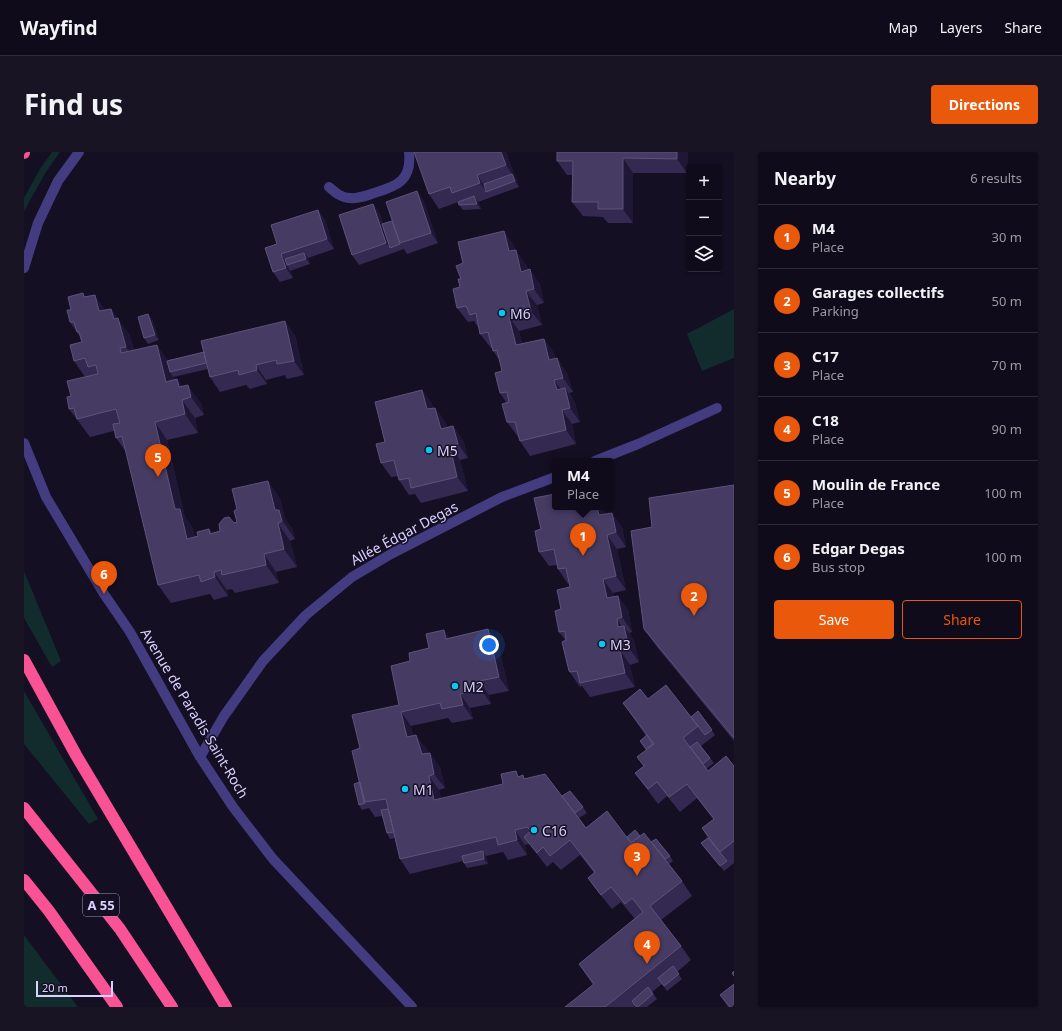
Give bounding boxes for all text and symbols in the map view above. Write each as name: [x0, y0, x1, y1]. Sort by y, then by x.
text: Wayfind: [20, 15, 98, 41]
text: Map: [889, 18, 918, 37]
text: Layers: [940, 18, 982, 37]
text: Share: [1004, 18, 1042, 37]
text: Find us: [24, 85, 123, 123]
button: Directions: [931, 85, 1038, 124]
map controls: [686, 164, 722, 272]
button: +: [686, 164, 722, 200]
text: Nearby: [774, 167, 836, 190]
text: 6 results: [970, 169, 1022, 187]
button: −: [686, 200, 722, 236]
text: M4: [812, 218, 835, 238]
text: 1: [783, 228, 791, 246]
text: 30 m: [992, 228, 1022, 246]
button: layers: [686, 236, 722, 272]
text: Place: [812, 238, 844, 256]
text: Garages collectifs: [812, 282, 944, 302]
text: 2: [783, 292, 791, 310]
text: 50 m: [992, 292, 1022, 310]
text: Parking: [812, 302, 859, 320]
place label: M6: [510, 304, 531, 323]
marker: M6: [497, 308, 507, 318]
text: C17: [812, 346, 839, 366]
text: 3: [783, 356, 791, 374]
text: 70 m: [992, 356, 1022, 374]
text: Place: [812, 366, 844, 384]
text: C18: [812, 410, 839, 430]
text: 4: [783, 420, 791, 438]
text: 90 m: [992, 420, 1022, 438]
text: Place: [812, 430, 844, 448]
place label: M5: [437, 441, 458, 460]
pin: 5: [145, 444, 171, 477]
marker: M5: [424, 445, 434, 455]
popup: [552, 458, 614, 510]
text: M4: [567, 465, 590, 485]
text: Moulin de France: [812, 474, 940, 494]
text: 5: [783, 484, 791, 502]
text: 100 m: [984, 484, 1022, 502]
text: Place: [567, 485, 599, 503]
text: Place: [812, 494, 844, 512]
street label: Allée Édgar Degas: [347, 497, 461, 569]
pin: 1: [570, 523, 596, 556]
text: Edgar Degas: [812, 538, 905, 558]
text: 6: [783, 548, 791, 566]
text: 100 m: [984, 548, 1022, 566]
text: Bus stop: [812, 558, 865, 576]
pin: 6: [91, 561, 117, 594]
pin: 2: [681, 583, 707, 616]
button: Save: [774, 600, 894, 639]
button: Share: [902, 600, 1022, 639]
street label: Avenue de Paradis Saint-Roch: [137, 624, 253, 802]
your location: [479, 635, 499, 655]
place label: M3: [610, 635, 631, 654]
marker: M3: [597, 639, 607, 649]
place label: M2: [463, 677, 484, 696]
marker: M2: [450, 681, 460, 691]
place label: M1: [413, 780, 434, 799]
marker: M1: [400, 784, 410, 794]
place label: C16: [542, 821, 567, 840]
marker: C16: [529, 825, 539, 835]
pin: 3: [624, 843, 650, 876]
road number: A 55: [83, 894, 119, 916]
pin: 4: [634, 931, 660, 964]
scale bar: [36, 979, 113, 998]
text: 20 m: [42, 980, 68, 995]

